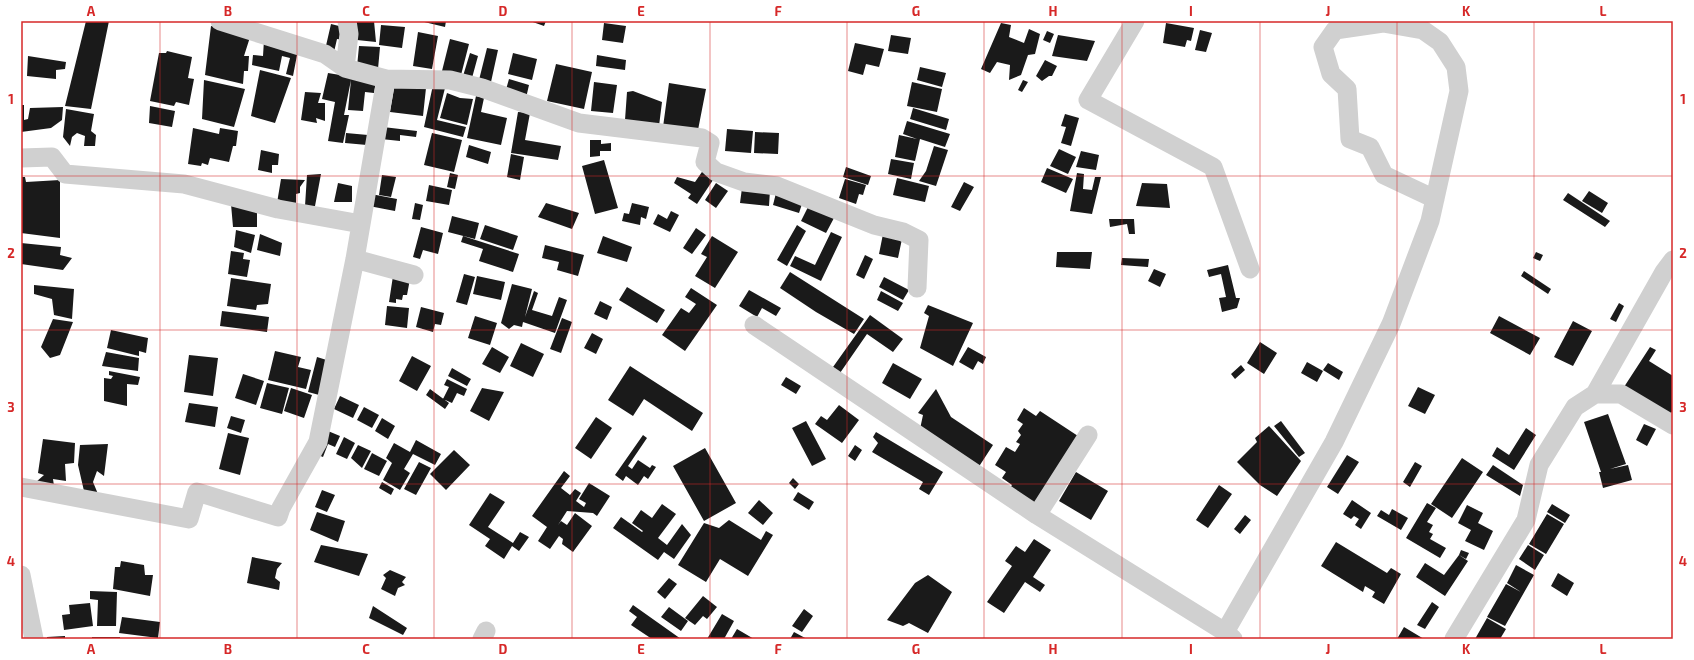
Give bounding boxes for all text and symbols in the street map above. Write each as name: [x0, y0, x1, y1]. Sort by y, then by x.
text: A: [87, 3, 96, 19]
text: B: [224, 3, 232, 19]
text: C: [362, 3, 370, 19]
text: D: [499, 3, 508, 19]
text: E: [637, 3, 645, 19]
text: F: [774, 3, 782, 19]
text: G: [912, 3, 920, 19]
text: H: [1049, 3, 1058, 19]
text: I: [1189, 3, 1193, 19]
text: J: [1326, 3, 1330, 19]
text: K: [1462, 3, 1471, 19]
text: L: [1600, 3, 1607, 19]
text: 1: [8, 91, 14, 107]
text: 1: [1680, 91, 1686, 107]
text: 2: [7, 245, 15, 261]
text: 2: [1679, 245, 1687, 261]
text: 3: [7, 399, 15, 415]
text: 3: [1679, 399, 1687, 415]
text: 4: [7, 553, 15, 569]
text: 4: [1679, 553, 1687, 569]
text: A: [87, 641, 96, 657]
text: B: [224, 641, 232, 657]
text: C: [362, 641, 370, 657]
text: D: [499, 641, 508, 657]
text: E: [637, 641, 645, 657]
text: F: [774, 641, 782, 657]
text: G: [912, 641, 920, 657]
text: H: [1049, 641, 1058, 657]
text: I: [1189, 641, 1193, 657]
text: J: [1326, 641, 1330, 657]
text: K: [1462, 641, 1471, 657]
text: L: [1600, 641, 1607, 657]

